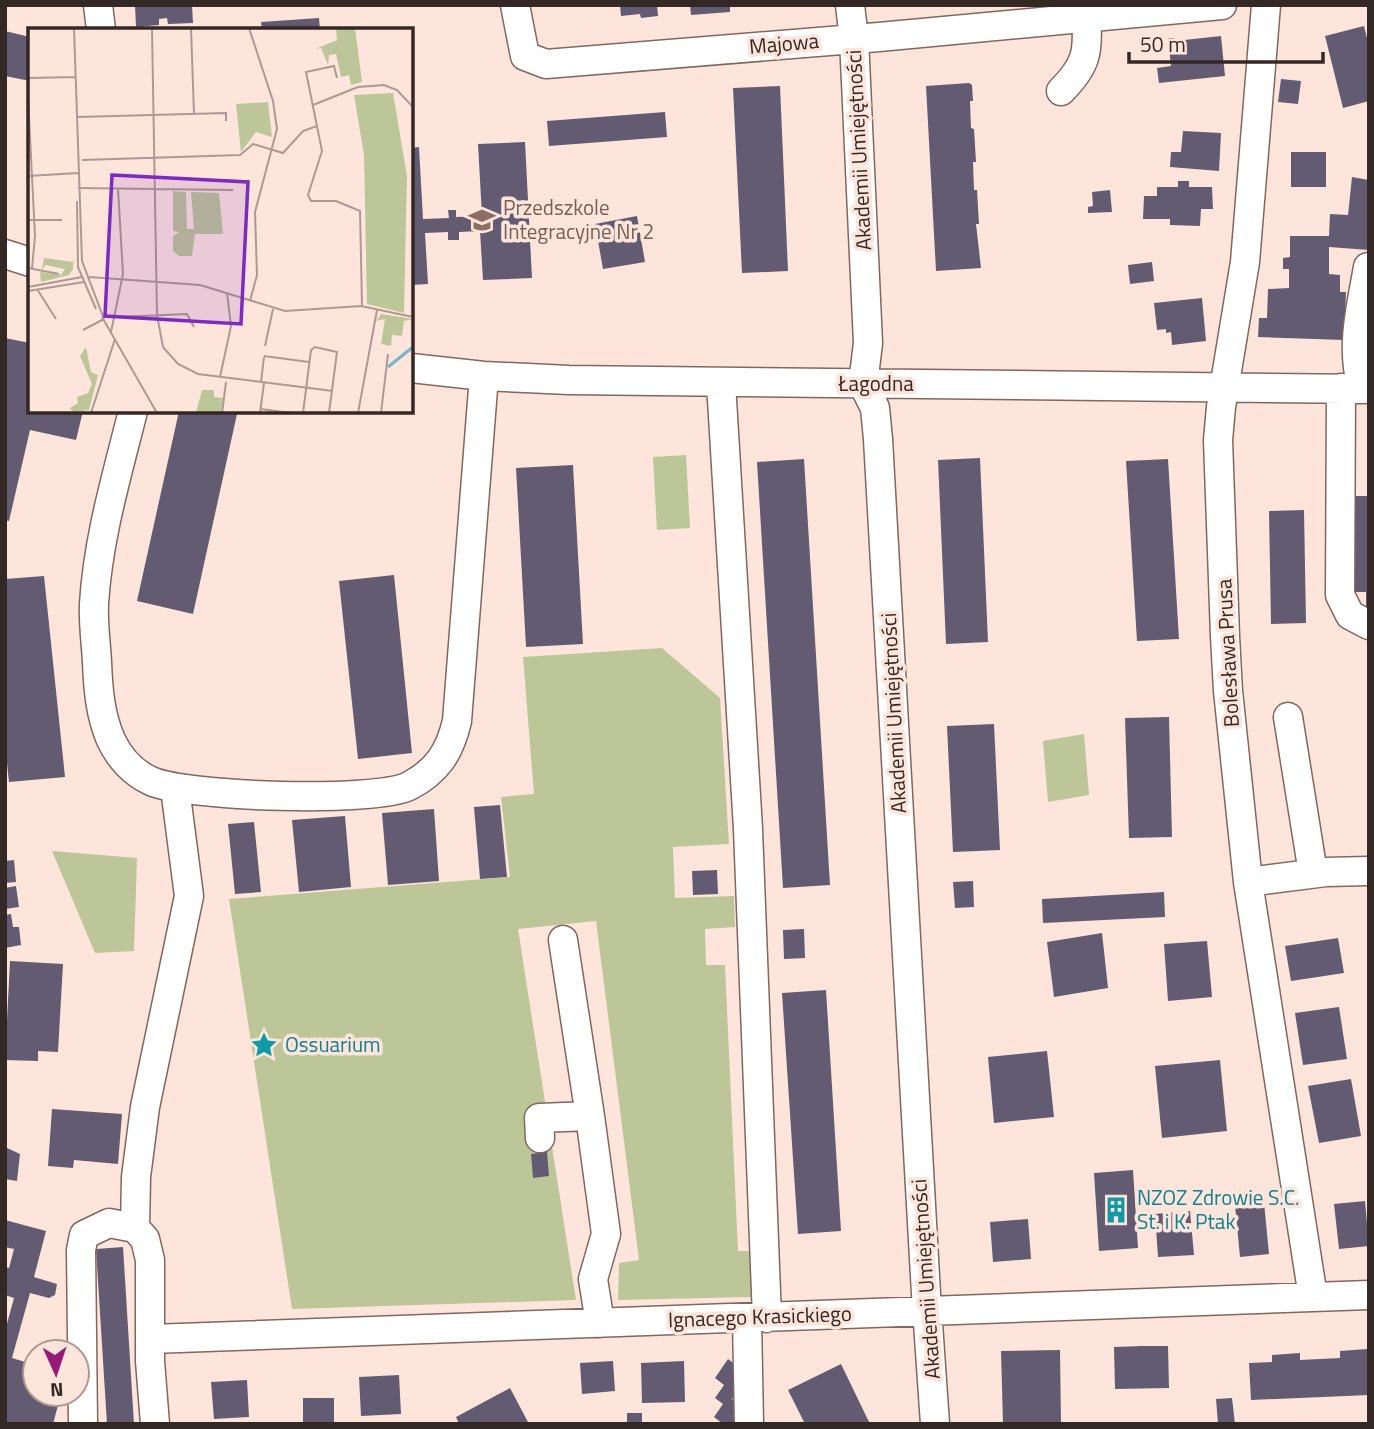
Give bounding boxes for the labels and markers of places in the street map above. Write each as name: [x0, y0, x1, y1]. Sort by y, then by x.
place label: Przedszkole Integracyjne Nr 2: [503, 191, 654, 247]
school or university icon: Przedszkole Integracyjne Nr 2: [467, 205, 497, 235]
place label: Ossuarium: [285, 1028, 381, 1060]
place icon: Ossuarium: [249, 1030, 279, 1060]
place label: NZOZ Zdrowie S.C. St. i K. Ptak: [1137, 1181, 1300, 1237]
building icon: NZOZ Zdrowie S.C. St. i K. Ptak: [1101, 1195, 1131, 1225]

